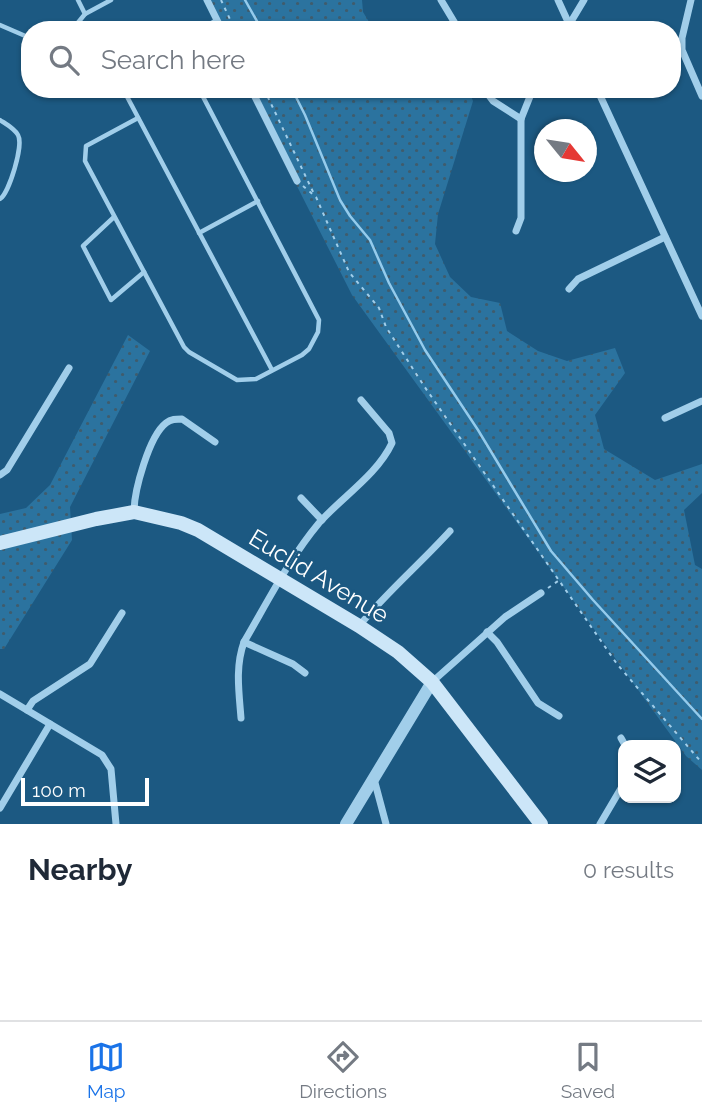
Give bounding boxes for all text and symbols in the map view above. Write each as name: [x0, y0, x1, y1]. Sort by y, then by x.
search box: [21, 21, 681, 98]
icon: search: [45, 41, 83, 79]
text: Search here: [101, 45, 245, 75]
north arrow: [534, 119, 597, 182]
street label: Euclid Avenue: [244, 523, 394, 629]
map controls: [618, 740, 681, 803]
button: layers: [618, 740, 681, 803]
scale bar: [21, 775, 149, 807]
text: 100 m: [32, 779, 86, 801]
text: Nearby: [28, 852, 132, 887]
text: 0 results: [583, 856, 674, 883]
tab: Map: [87, 1038, 126, 1102]
tab: Directions: [299, 1038, 387, 1102]
tab: Saved: [561, 1038, 615, 1102]

